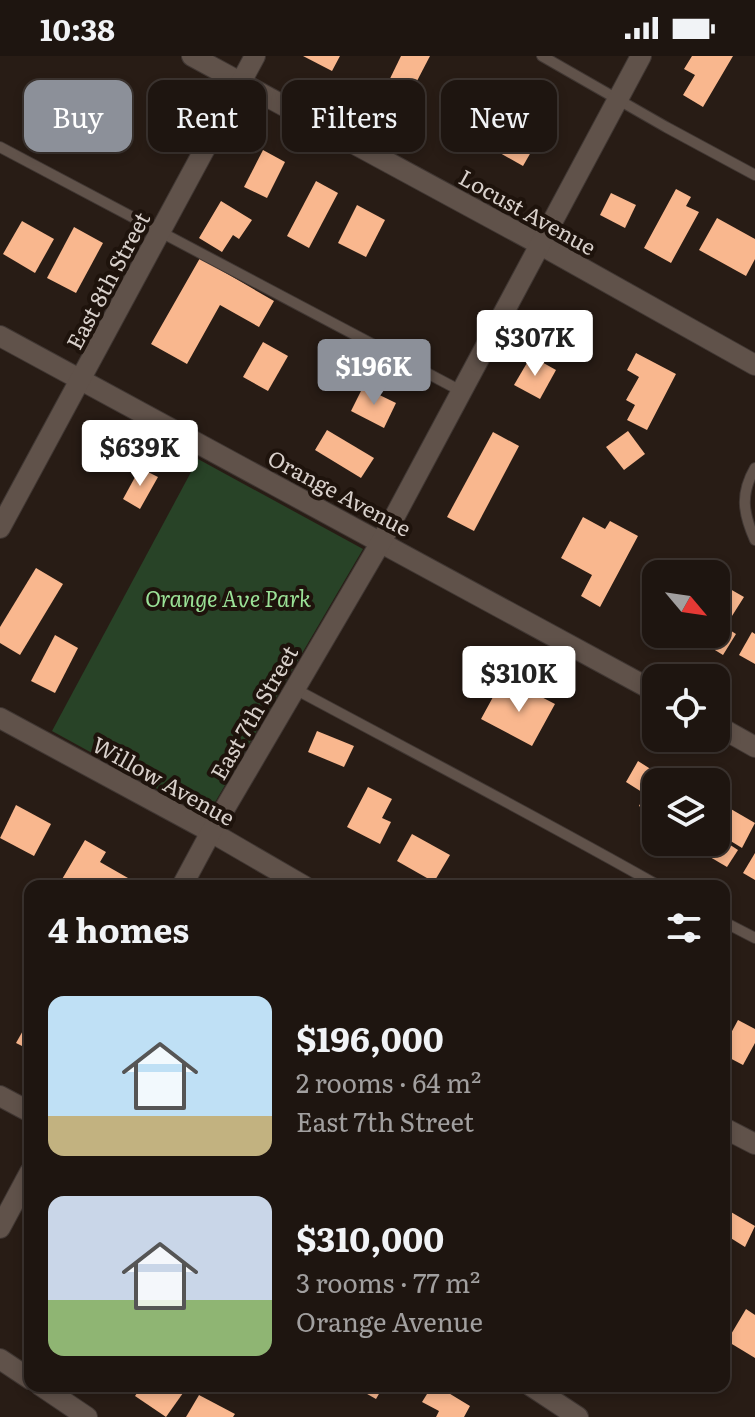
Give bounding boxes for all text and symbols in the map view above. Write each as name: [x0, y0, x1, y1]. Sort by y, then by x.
text: 10:38: [40, 6, 115, 50]
chip: Buy: [24, 80, 132, 152]
chip: Rent: [148, 80, 266, 152]
chip: Filters: [282, 80, 425, 152]
chip: New: [441, 80, 557, 152]
street label: Locust Avenue: [453, 160, 603, 262]
street label: East 8th Street: [57, 205, 157, 355]
pin: $307K: [479, 310, 591, 378]
text: $307K: [495, 316, 575, 355]
pin: $196K: [318, 339, 430, 407]
text: $196K: [336, 345, 412, 384]
pin: $639K: [84, 420, 196, 488]
text: $639K: [100, 426, 180, 465]
street label: Orange Avenue: [262, 440, 418, 544]
north arrow: [642, 560, 730, 648]
map controls: [642, 560, 730, 856]
park label: Orange Ave Park: [145, 581, 311, 614]
street label: East 7th Street: [201, 638, 305, 785]
pin: $310K: [463, 646, 575, 714]
text: $310K: [480, 652, 558, 691]
button: locate: [642, 664, 730, 752]
street label: Willow Avenue: [87, 727, 241, 833]
button: layers: [642, 768, 730, 856]
text: 4 homes: [48, 903, 189, 953]
icon: filters: [662, 906, 706, 950]
text: $196,000: [296, 1012, 444, 1062]
icon: home: [112, 1028, 208, 1124]
text: 2 rooms · 64 m²: [296, 1062, 481, 1101]
text: East 7th Street: [296, 1101, 474, 1140]
text: $310,000: [296, 1212, 444, 1262]
icon: home: [112, 1228, 208, 1324]
text: 3 rooms · 77 m²: [296, 1262, 480, 1301]
text: Orange Avenue: [296, 1301, 483, 1340]

